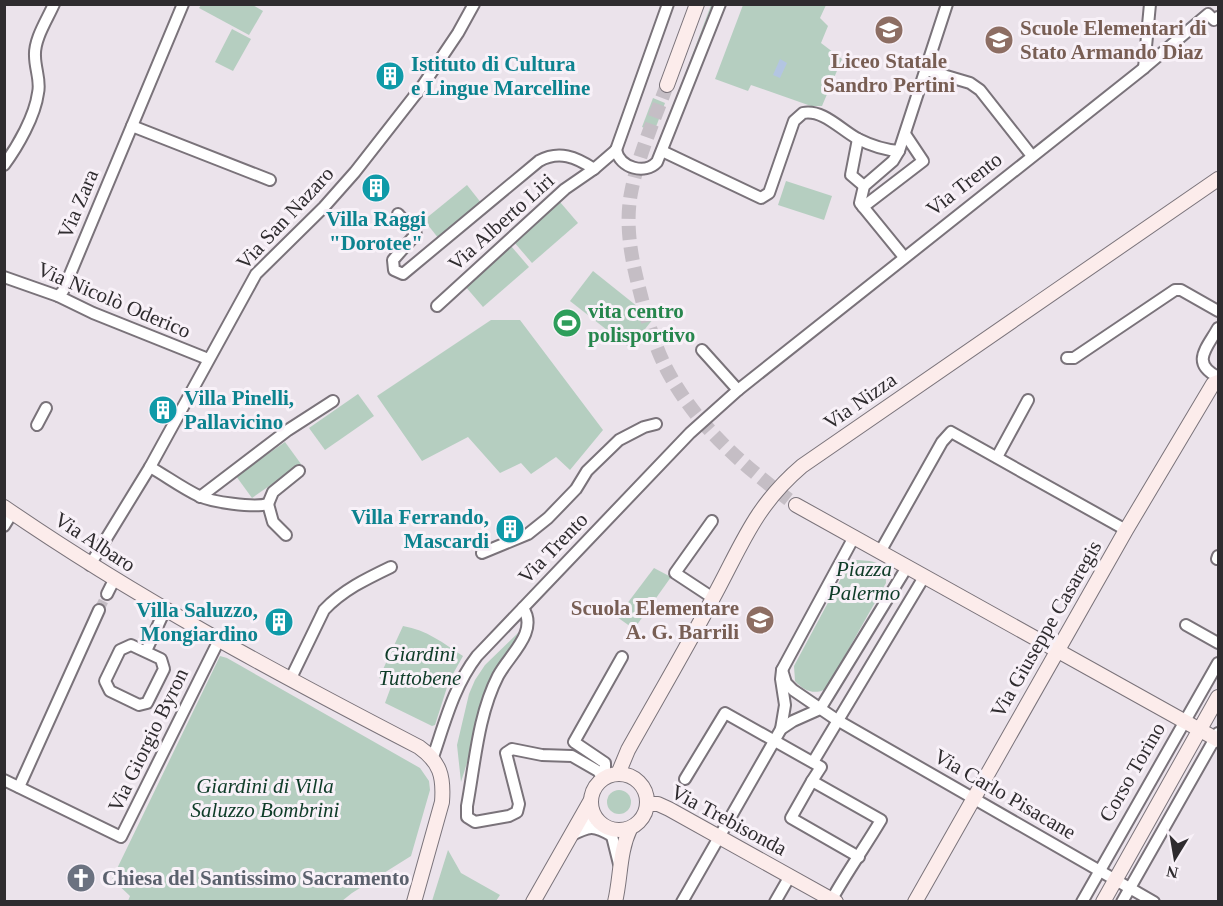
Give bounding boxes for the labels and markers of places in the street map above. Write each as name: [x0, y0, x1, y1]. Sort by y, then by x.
school or university icon: Liceo Statale Sandro Pertini: [873, 14, 905, 46]
place label: Scuole Elementari di Stato Armando Diaz: [1020, 16, 1207, 64]
school or university icon: Scuole Elementari di Stato Armando Diaz: [983, 24, 1015, 56]
place label: Liceo Statale Sandro Pertini: [823, 49, 955, 97]
place label: Istituto di Cultura e Lingue Marcelline: [411, 52, 590, 100]
building icon: Istituto di Cultura e Lingue Marcelline: [374, 60, 406, 92]
building icon: Villa Raggi "Dorotee": [360, 172, 392, 204]
place label: Villa Raggi "Dorotee": [326, 207, 426, 255]
place label: vita centro polisportivo: [588, 299, 695, 347]
sports icon: vita centro polisportivo: [551, 307, 583, 339]
place label: Villa Pinelli, Pallavicino: [184, 386, 294, 434]
building icon: Villa Pinelli, Pallavicino: [147, 394, 179, 426]
place label: Villa Ferrando, Mascardi: [351, 505, 489, 553]
building icon: Villa Ferrando, Mascardi: [494, 513, 526, 545]
place label: Scuola Elementare A. G. Barrili: [571, 596, 739, 644]
place label: Villa Saluzzo, Mongiardino: [136, 598, 258, 646]
school or university icon: Scuola Elementare A. G. Barrili: [744, 604, 776, 636]
building icon: Villa Saluzzo, Mongiardino: [263, 606, 295, 638]
church icon: Chiesa del Santissimo Sacramento: [65, 862, 97, 894]
place label: Chiesa del Santissimo Sacramento: [102, 866, 409, 890]

